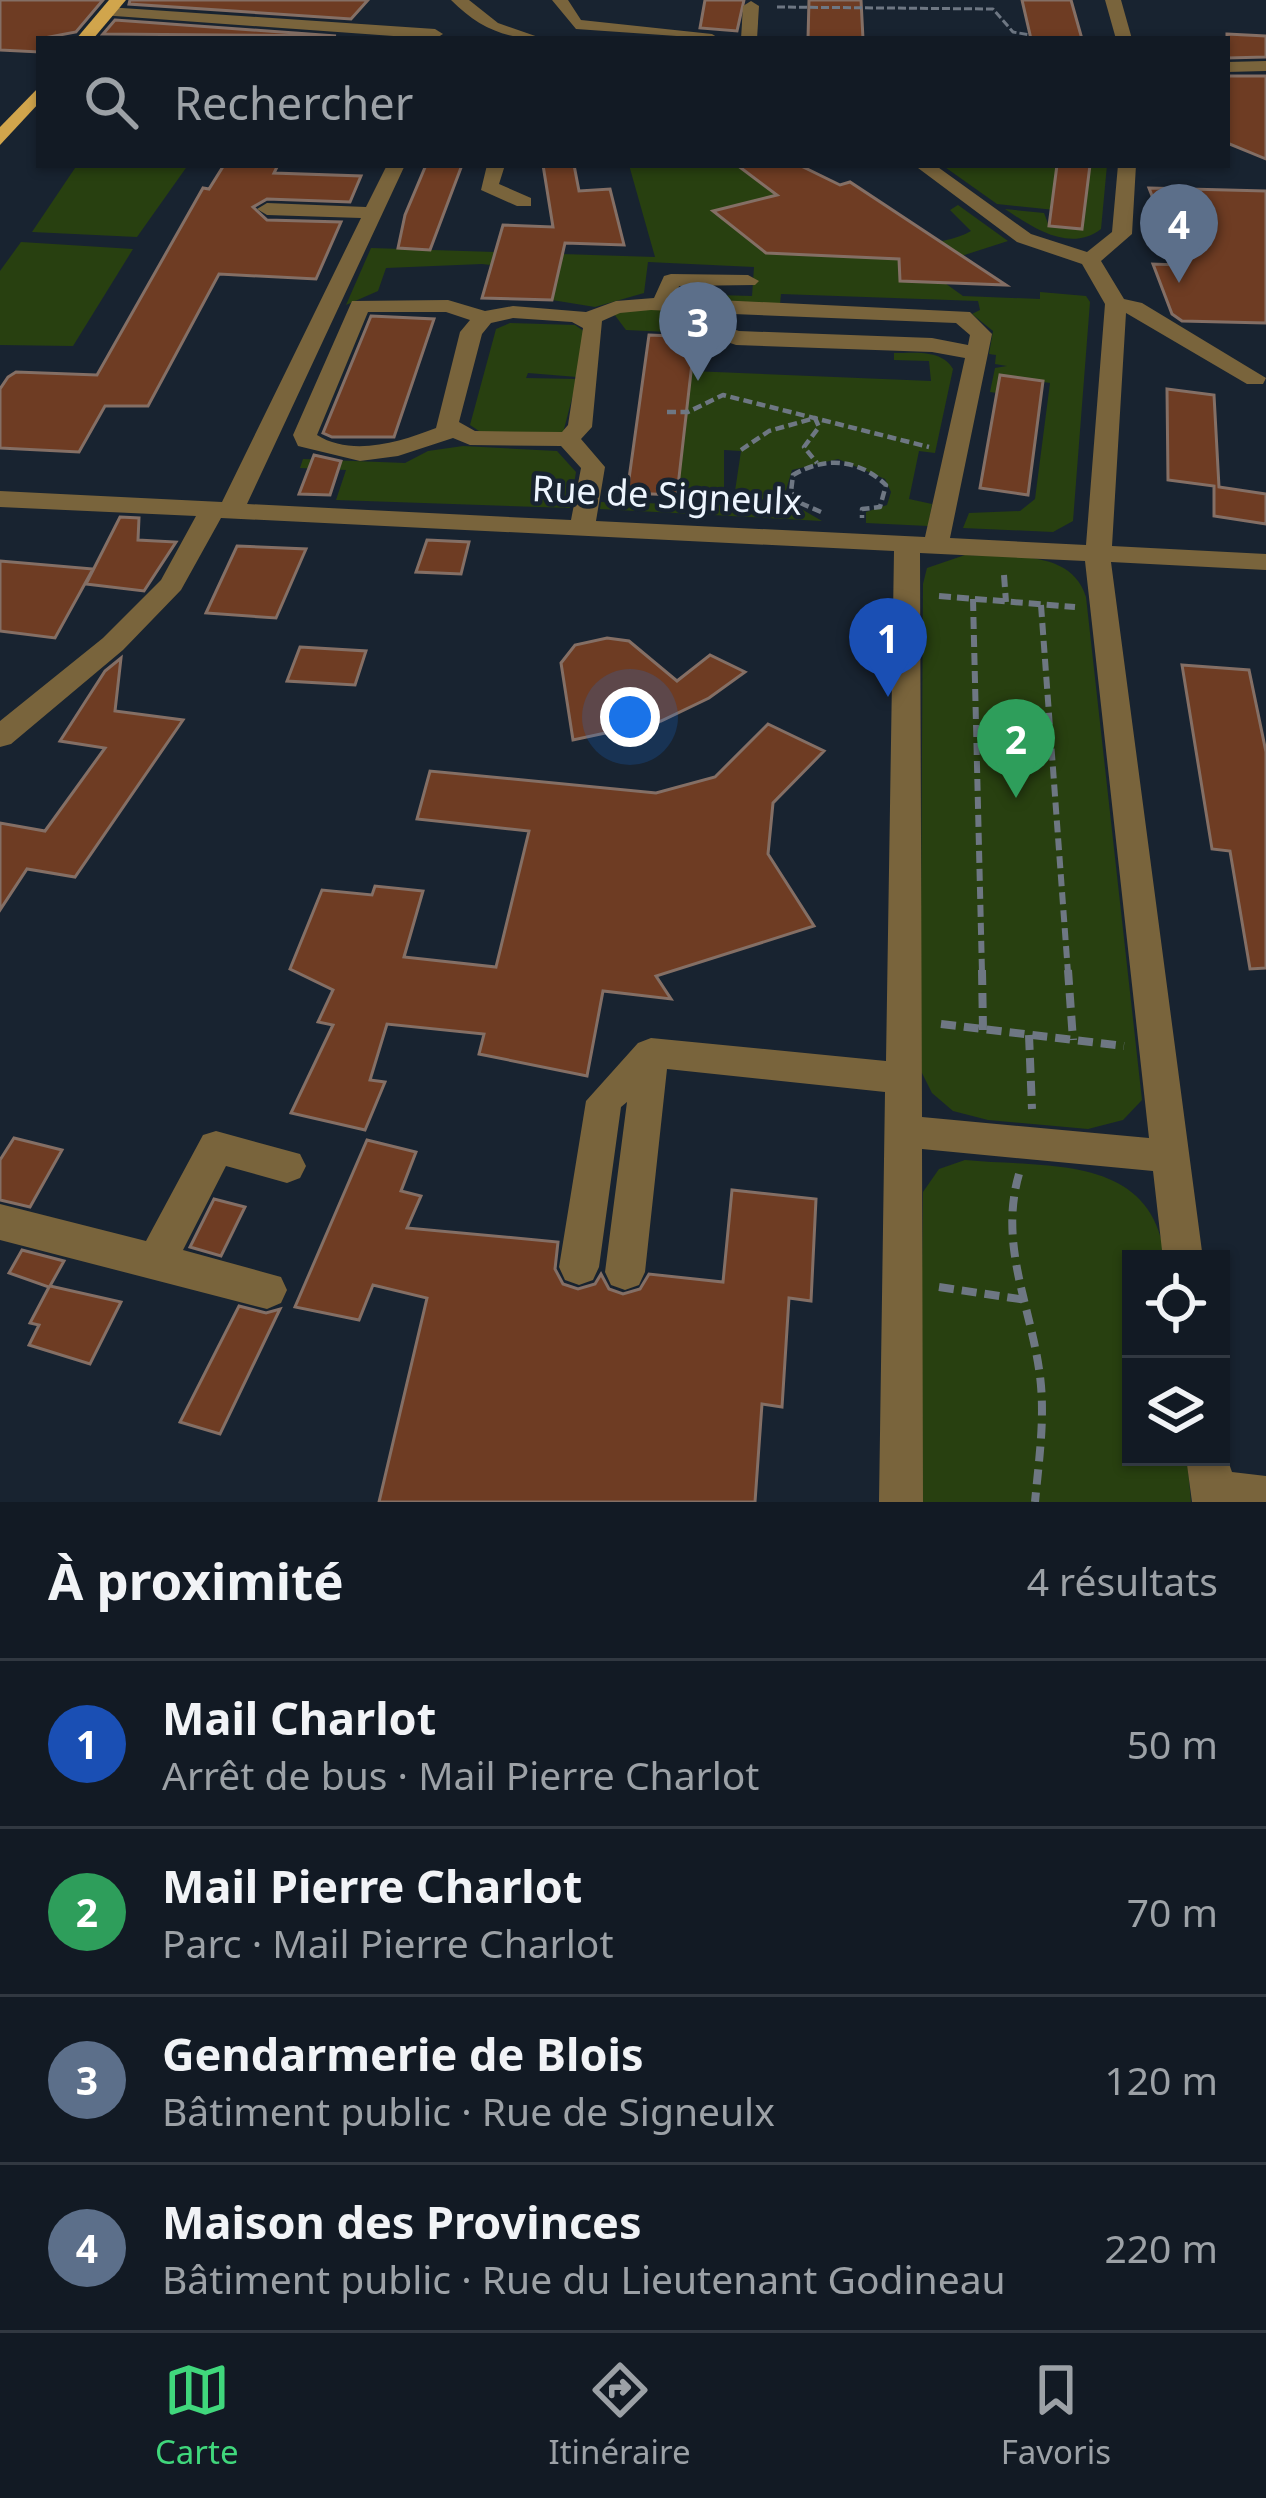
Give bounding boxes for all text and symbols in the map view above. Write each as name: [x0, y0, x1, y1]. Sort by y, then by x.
search box: [36, 36, 1230, 168]
icon: search: [78, 69, 144, 135]
text: Rechercher: [174, 72, 413, 133]
pin: 4: [1140, 184, 1218, 283]
pin: 3: [659, 282, 737, 381]
street label: Rue de Signeulx: [531, 463, 803, 526]
pin: 1: [849, 598, 927, 697]
your location: [600, 687, 660, 747]
pin: 2: [977, 699, 1055, 798]
map controls: [1122, 1250, 1230, 1466]
button: locate: [1122, 1250, 1230, 1358]
button: layers: [1122, 1358, 1230, 1466]
text: À proximité: [48, 1545, 344, 1615]
text: 4 résultats: [1027, 1554, 1218, 1607]
text: Mail Charlot: [162, 1687, 436, 1748]
text: 1: [76, 1717, 98, 1770]
text: 50 m: [1127, 1717, 1218, 1770]
text: Arrêt de bus · Mail Pierre Charlot: [162, 1748, 759, 1801]
text: Mail Pierre Charlot: [162, 1855, 582, 1916]
text: 2: [76, 1885, 98, 1938]
text: 70 m: [1127, 1885, 1218, 1938]
text: Parc · Mail Pierre Charlot: [162, 1916, 613, 1969]
text: Gendarmerie de Blois: [162, 2023, 644, 2084]
text: 3: [76, 2053, 98, 2106]
text: 120 m: [1104, 2053, 1218, 2106]
text: Bâtiment public · Rue de Signeulx: [162, 2084, 775, 2137]
text: Maison des Provinces: [162, 2191, 642, 2252]
text: 4: [76, 2221, 98, 2274]
text: 220 m: [1104, 2221, 1218, 2274]
text: Bâtiment public · Rue du Lieutenant Godineau: [162, 2252, 1006, 2305]
tab: Carte: [155, 2357, 239, 2474]
tab: Itinéraire: [548, 2357, 691, 2474]
tab: Favoris: [1001, 2357, 1111, 2474]

